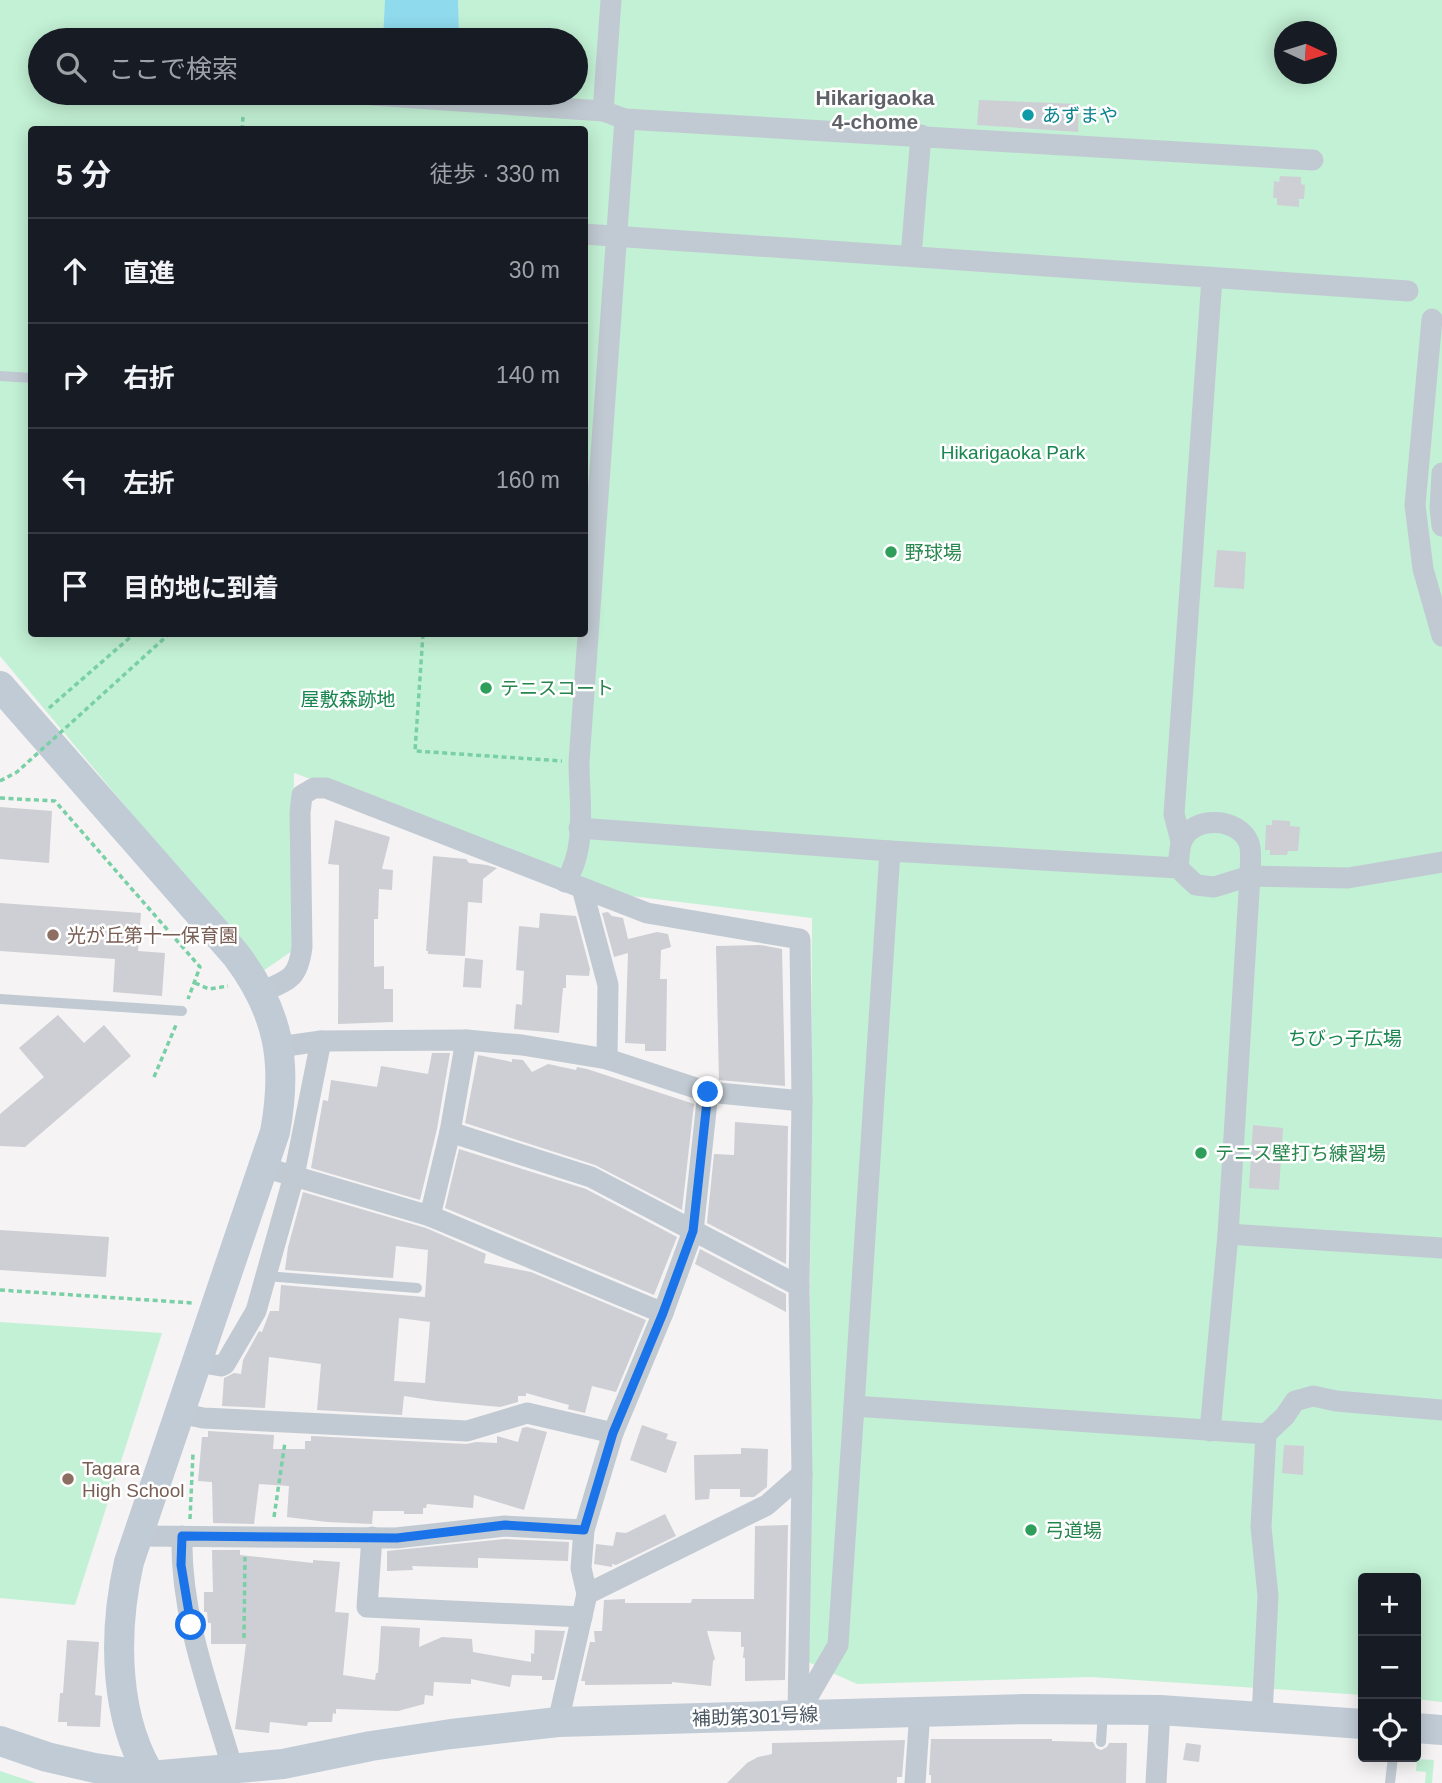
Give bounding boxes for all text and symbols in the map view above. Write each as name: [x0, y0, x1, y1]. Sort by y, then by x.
north arrow: [1274, 21, 1337, 84]
search box: [28, 28, 588, 105]
icon: search: [52, 48, 90, 86]
text: ここで検索: [108, 54, 238, 84]
district label: Hikarigaoka 4-chome: [815, 86, 935, 133]
place label: あずまや: [1042, 105, 1118, 126]
marker: あずまや: [1020, 107, 1036, 123]
text: 5 分: [56, 158, 111, 191]
text: 徒歩 · 330 m: [430, 161, 560, 187]
icon: ahead: [56, 252, 94, 290]
text: 30 m: [509, 257, 560, 283]
text: 直進: [123, 258, 175, 288]
icon: right: [56, 357, 94, 395]
text: 140 m: [496, 362, 560, 388]
text: 右折: [123, 363, 175, 393]
park label: Hikarigaoka Park: [941, 442, 1086, 463]
icon: left: [56, 462, 94, 500]
text: 160 m: [496, 467, 560, 493]
text: 左折: [123, 468, 175, 498]
place label: 野球場: [905, 542, 962, 563]
marker: 野球場: [883, 544, 899, 560]
icon: arrive: [56, 567, 94, 605]
text: 目的地に到着: [123, 573, 279, 603]
place label: テニスコート: [500, 678, 614, 699]
marker: テニスコート: [478, 680, 494, 696]
park label: 屋敷森跡地: [300, 689, 396, 710]
place label: 光が丘第十一保育園: [67, 925, 238, 946]
marker: 光が丘第十一保育園: [45, 927, 61, 943]
park label: ちびっ子広場: [1288, 1028, 1402, 1049]
route end: [692, 1076, 723, 1107]
place label: テニス壁打ち練習場: [1215, 1143, 1386, 1164]
marker: テニス壁打ち練習場: [1193, 1145, 1209, 1161]
place label: Tagara High School: [82, 1458, 184, 1501]
marker: Tagara High School: [60, 1471, 76, 1487]
place label: 弓道場: [1045, 1520, 1102, 1541]
marker: 弓道場: [1023, 1522, 1039, 1538]
map controls: [1358, 1573, 1421, 1762]
button: +: [1358, 1573, 1421, 1636]
route start: [175, 1609, 206, 1640]
button: −: [1358, 1636, 1421, 1699]
button: locate: [1358, 1699, 1421, 1762]
street label: 補助第301号線: [691, 1704, 819, 1729]

